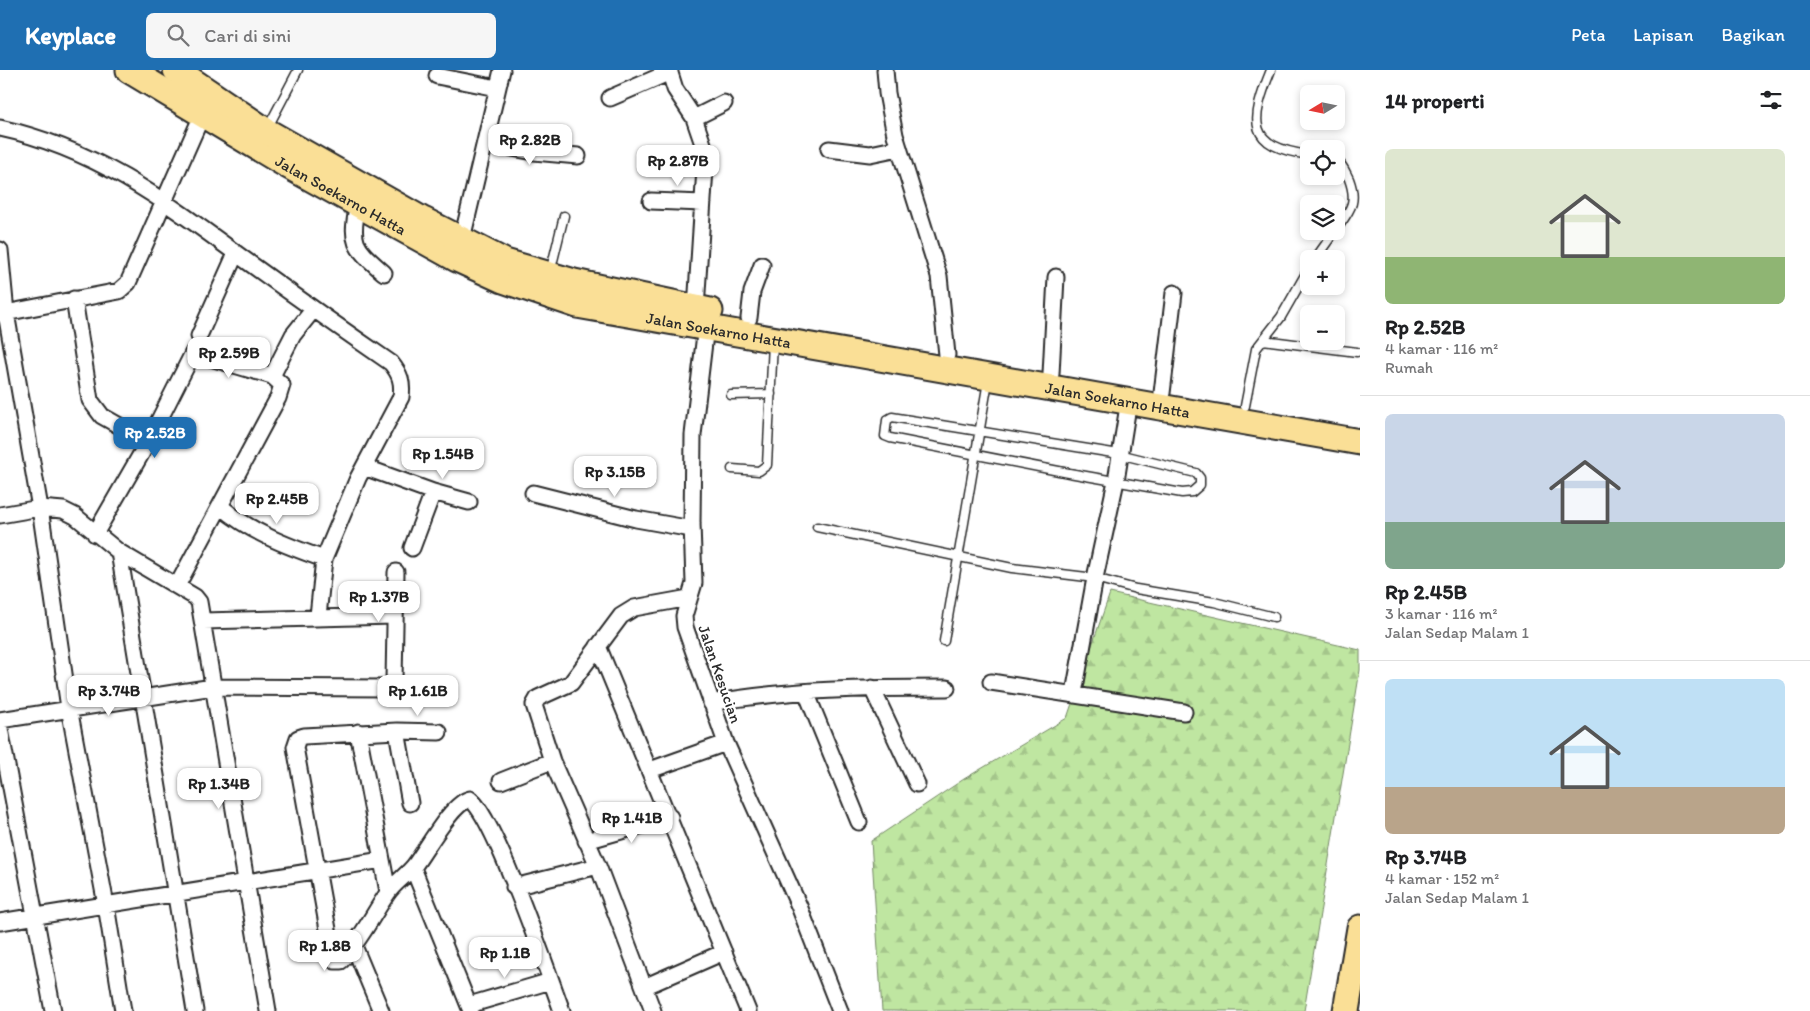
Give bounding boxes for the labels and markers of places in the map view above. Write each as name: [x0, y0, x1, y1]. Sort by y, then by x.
pin: Rp 2.82B: [478, 124, 582, 166]
pin: Rp 2.87B: [626, 144, 730, 187]
pin: Rp 2.59B: [177, 336, 281, 379]
pin: Rp 2.52B: [103, 416, 207, 459]
pin: Rp 1.54B: [391, 438, 495, 480]
pin: Rp 3.15B: [563, 456, 667, 498]
pin: Rp 2.45B: [225, 482, 329, 525]
pin: Rp 1.37B: [327, 580, 431, 623]
pin: Rp 3.74B: [57, 674, 161, 717]
pin: Rp 1.61B: [366, 674, 470, 717]
pin: Rp 1.34B: [167, 768, 271, 810]
pin: Rp 1.41B: [580, 802, 684, 844]
pin: Rp 1.8B: [279, 930, 371, 972]
pin: Rp 1.1B: [459, 936, 551, 979]

